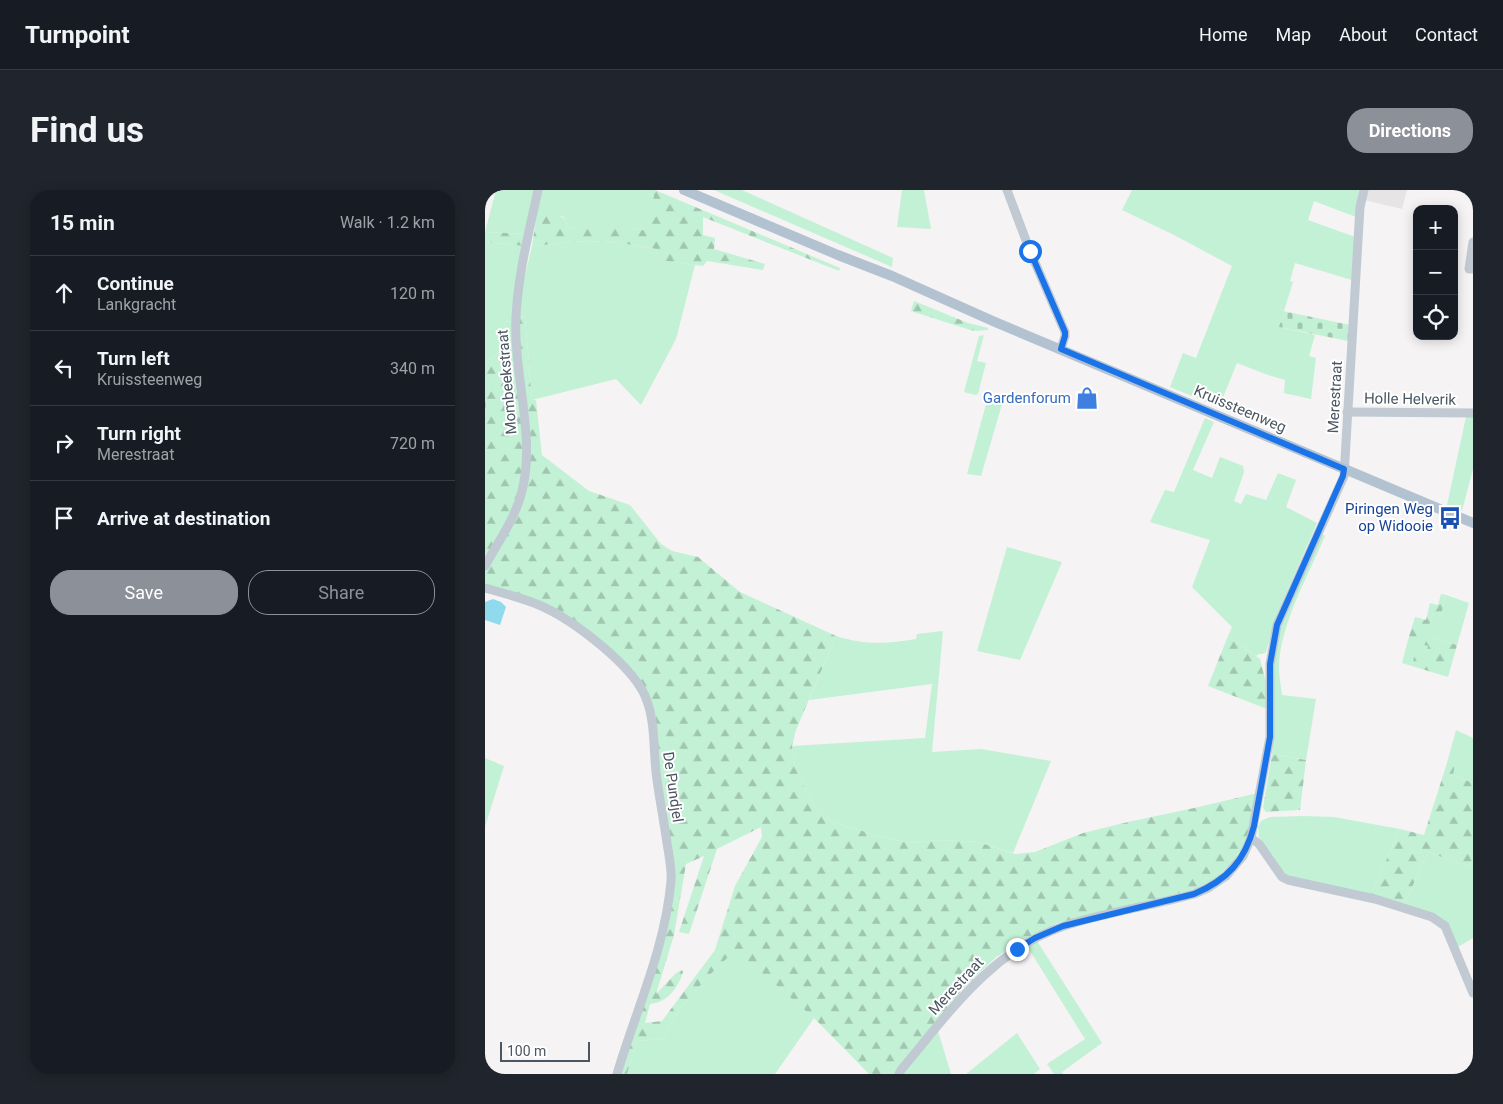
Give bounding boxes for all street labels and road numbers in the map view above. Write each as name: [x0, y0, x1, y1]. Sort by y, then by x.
street label: Mombeekstraat: [493, 329, 521, 435]
street label: Merestraat: [1324, 360, 1346, 434]
street label: Kruissteenweg: [1191, 381, 1289, 437]
street label: Holle Helverik: [1364, 389, 1457, 409]
street label: De Pundjel: [659, 751, 687, 823]
street label: Merestraat: [925, 953, 987, 1019]

